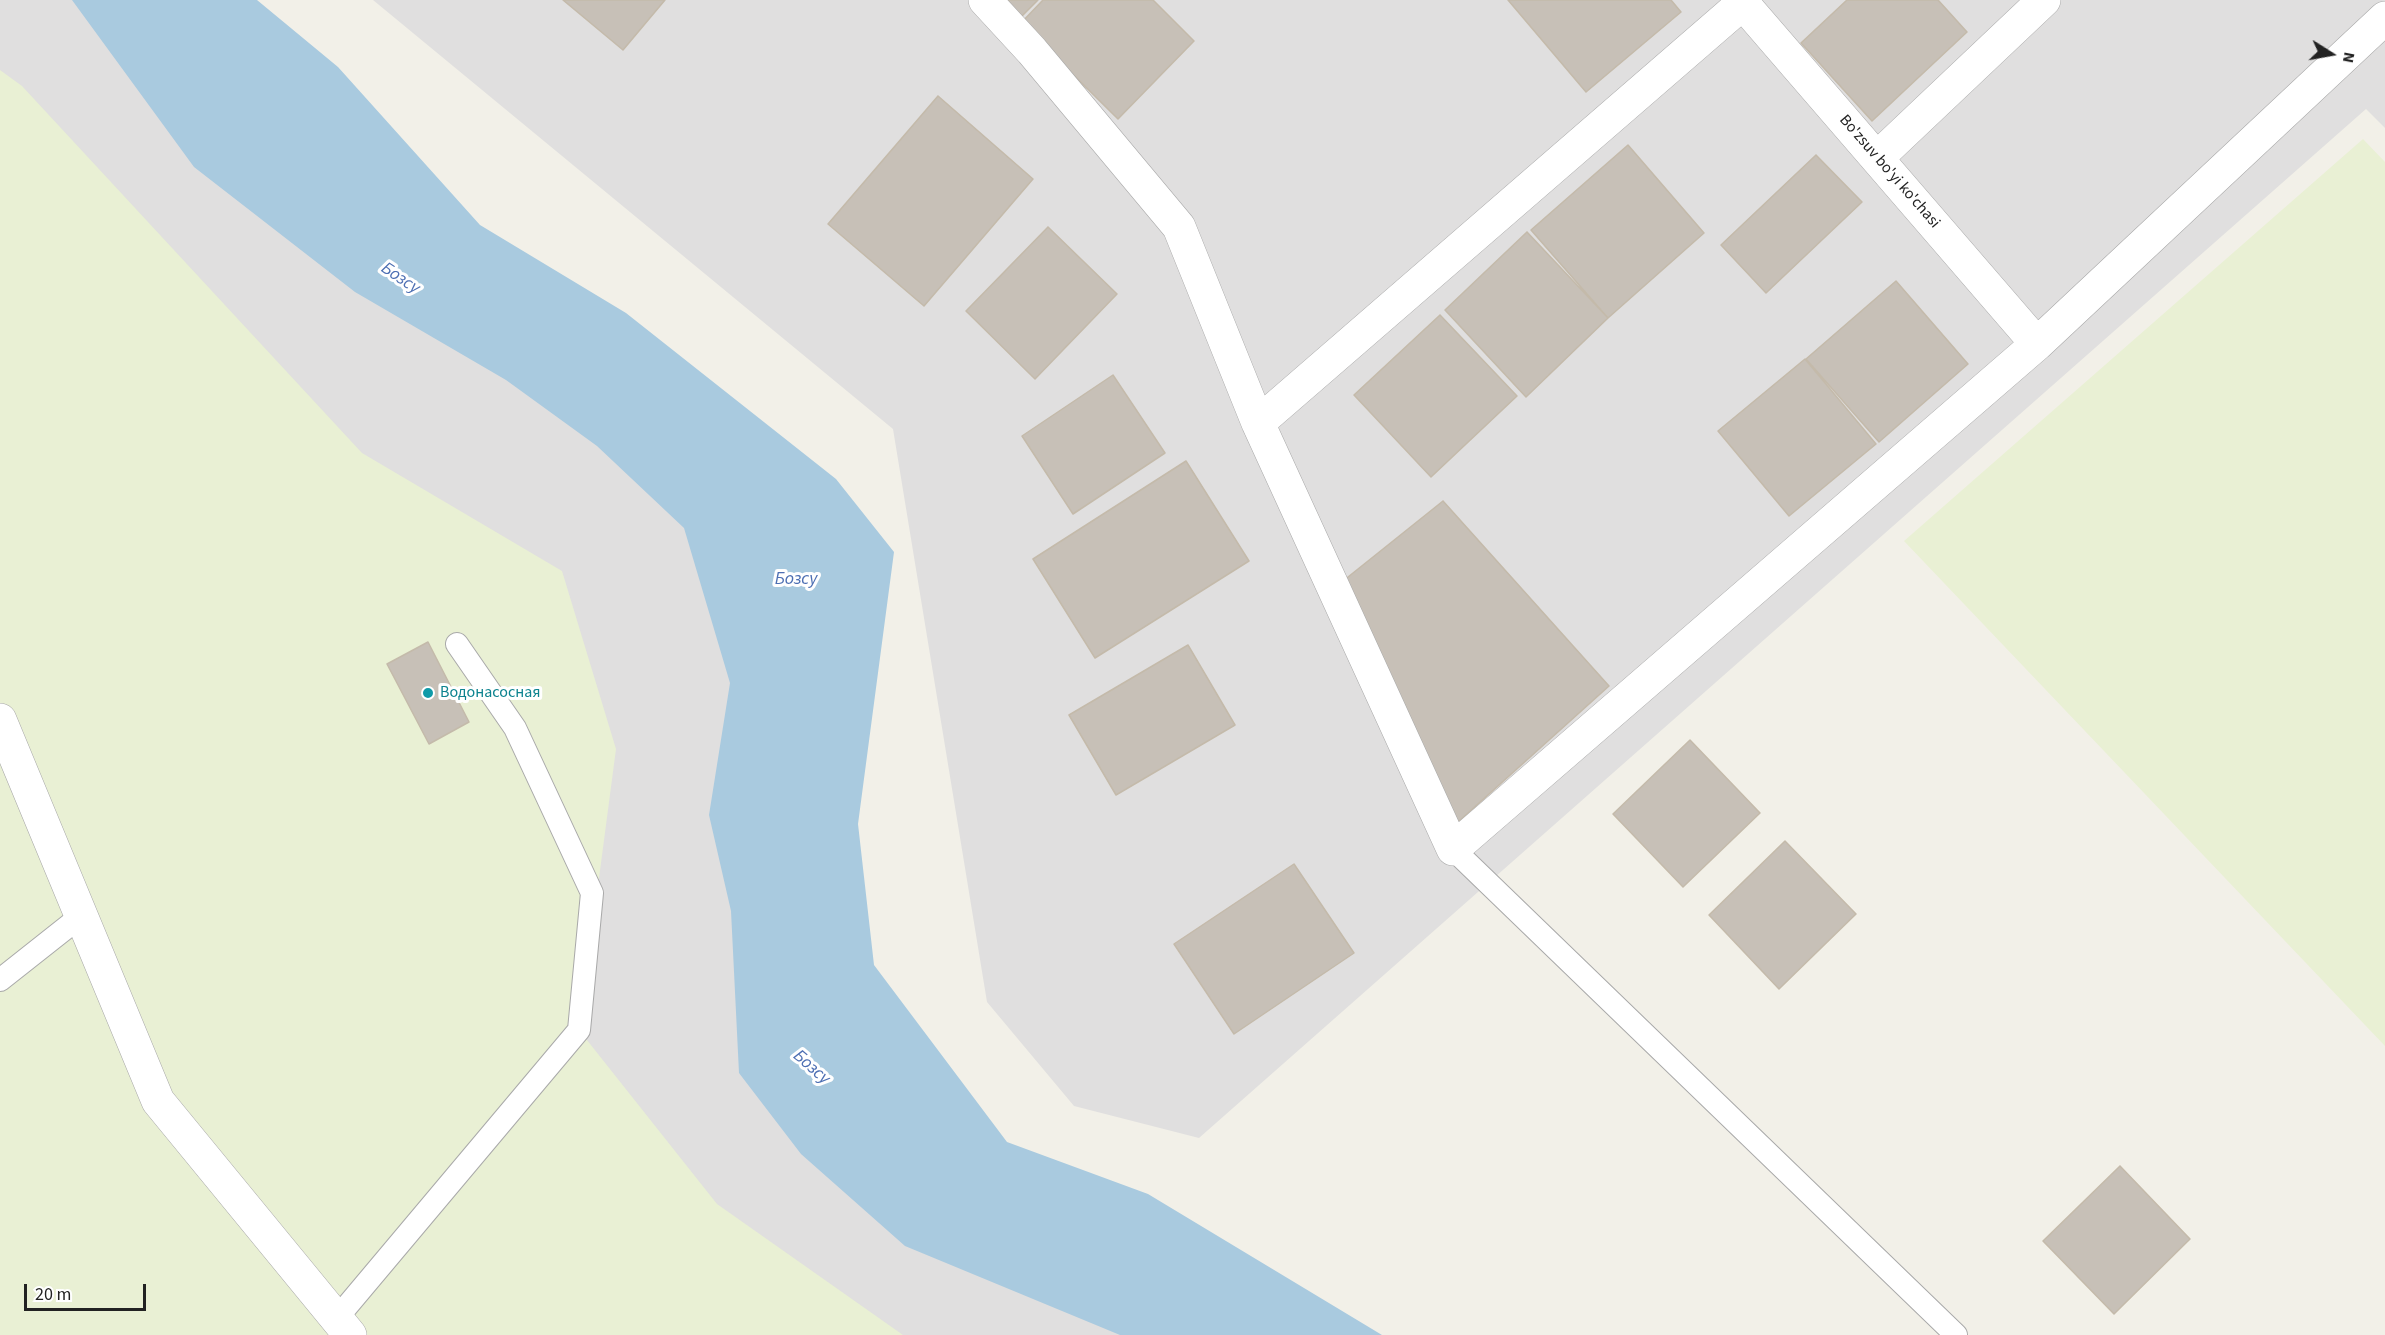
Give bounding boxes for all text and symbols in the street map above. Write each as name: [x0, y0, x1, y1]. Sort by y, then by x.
north arrow: [2301, 24, 2361, 84]
text: N: [2337, 50, 2360, 65]
street label: Bo'zsuv bo'yi ko'chasi: [1834, 111, 1944, 233]
water label: Бозсу: [376, 258, 424, 300]
water label: Бозсу: [775, 569, 817, 591]
place label: Водонасосная: [440, 683, 541, 703]
marker: Водонасосная: [421, 686, 435, 700]
water label: Бозсу: [788, 1046, 834, 1090]
scale bar: [27, 1272, 148, 1310]
text: 20 m: [35, 1282, 71, 1307]

